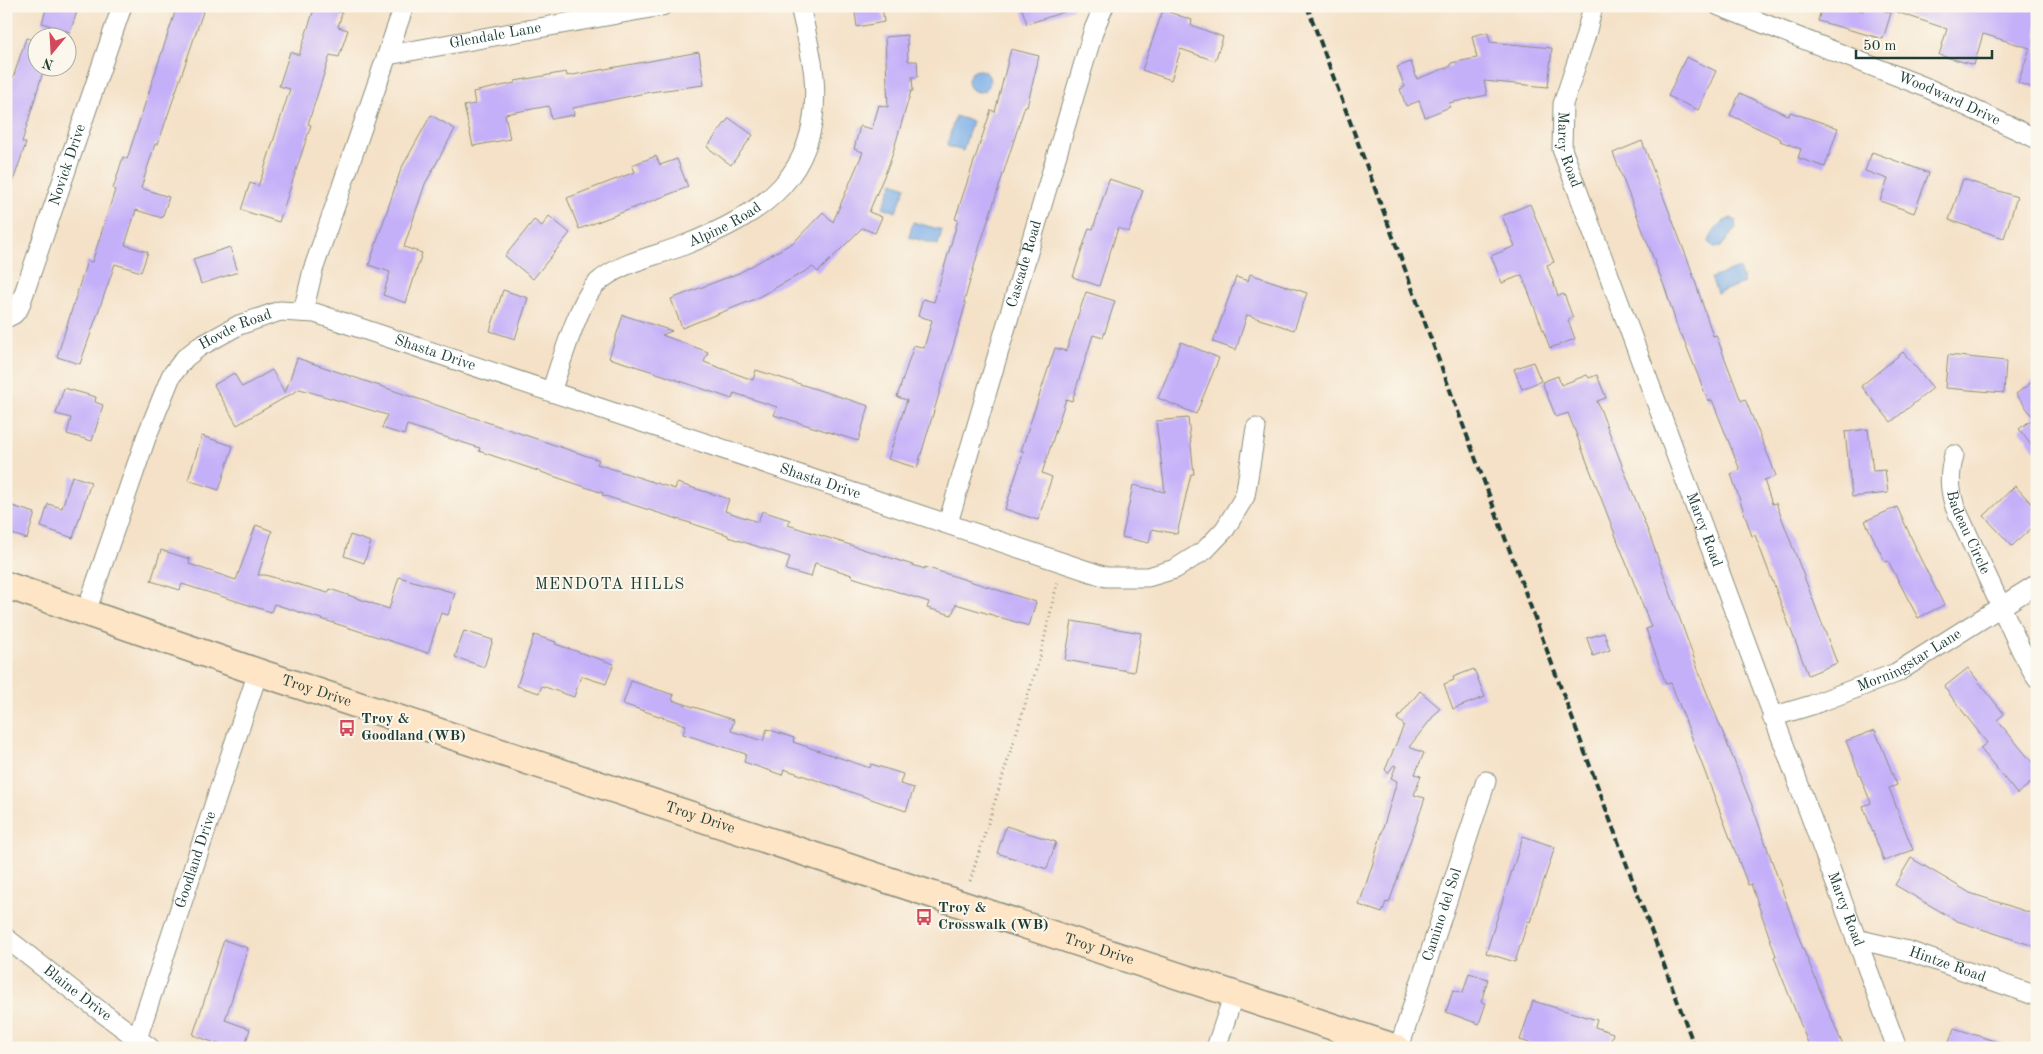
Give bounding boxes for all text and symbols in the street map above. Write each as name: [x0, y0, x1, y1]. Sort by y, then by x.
street label: Glendale Lane: [448, 20, 542, 51]
north arrow: [28, 28, 78, 78]
scale bar: [1856, 28, 1992, 60]
text: 50 m: [1863, 39, 1897, 54]
text: N: [41, 55, 56, 72]
street label: Woodward Drive: [1896, 70, 2002, 128]
street label: Marcy Road: [1554, 111, 1583, 190]
street label: Novick Drive: [47, 122, 89, 208]
street label: Alpine Road: [686, 200, 764, 250]
street label: Cascade Road: [1005, 218, 1045, 310]
street label: Hovde Road: [197, 307, 274, 353]
street label: Shasta Drive: [393, 333, 477, 374]
street label: Shasta Drive: [778, 461, 863, 502]
street label: Badeau Circle: [1944, 489, 1993, 577]
street label: Marcy Road: [1683, 491, 1725, 569]
district label: MENDOTA HILLS: [535, 577, 685, 593]
street label: Morningstar Lane: [1855, 626, 1964, 695]
street label: Troy Drive: [280, 673, 353, 710]
place label: Troy & Goodland (WB): [361, 712, 466, 744]
bus stop icon: Troy & Goodland (WB): [337, 718, 357, 738]
street label: Troy Drive: [663, 799, 737, 836]
street label: Goodland Drive: [173, 809, 219, 910]
street label: Camino del Sol: [1420, 866, 1465, 963]
street label: Marcy Road: [1825, 870, 1866, 949]
place label: Troy & Crosswalk (WB): [938, 901, 1049, 933]
bus stop icon: Troy & Crosswalk (WB): [914, 907, 934, 927]
street label: Troy Drive: [1062, 931, 1136, 968]
street label: Hintze Road: [1907, 944, 1988, 985]
street label: Blaine Drive: [40, 963, 114, 1024]

